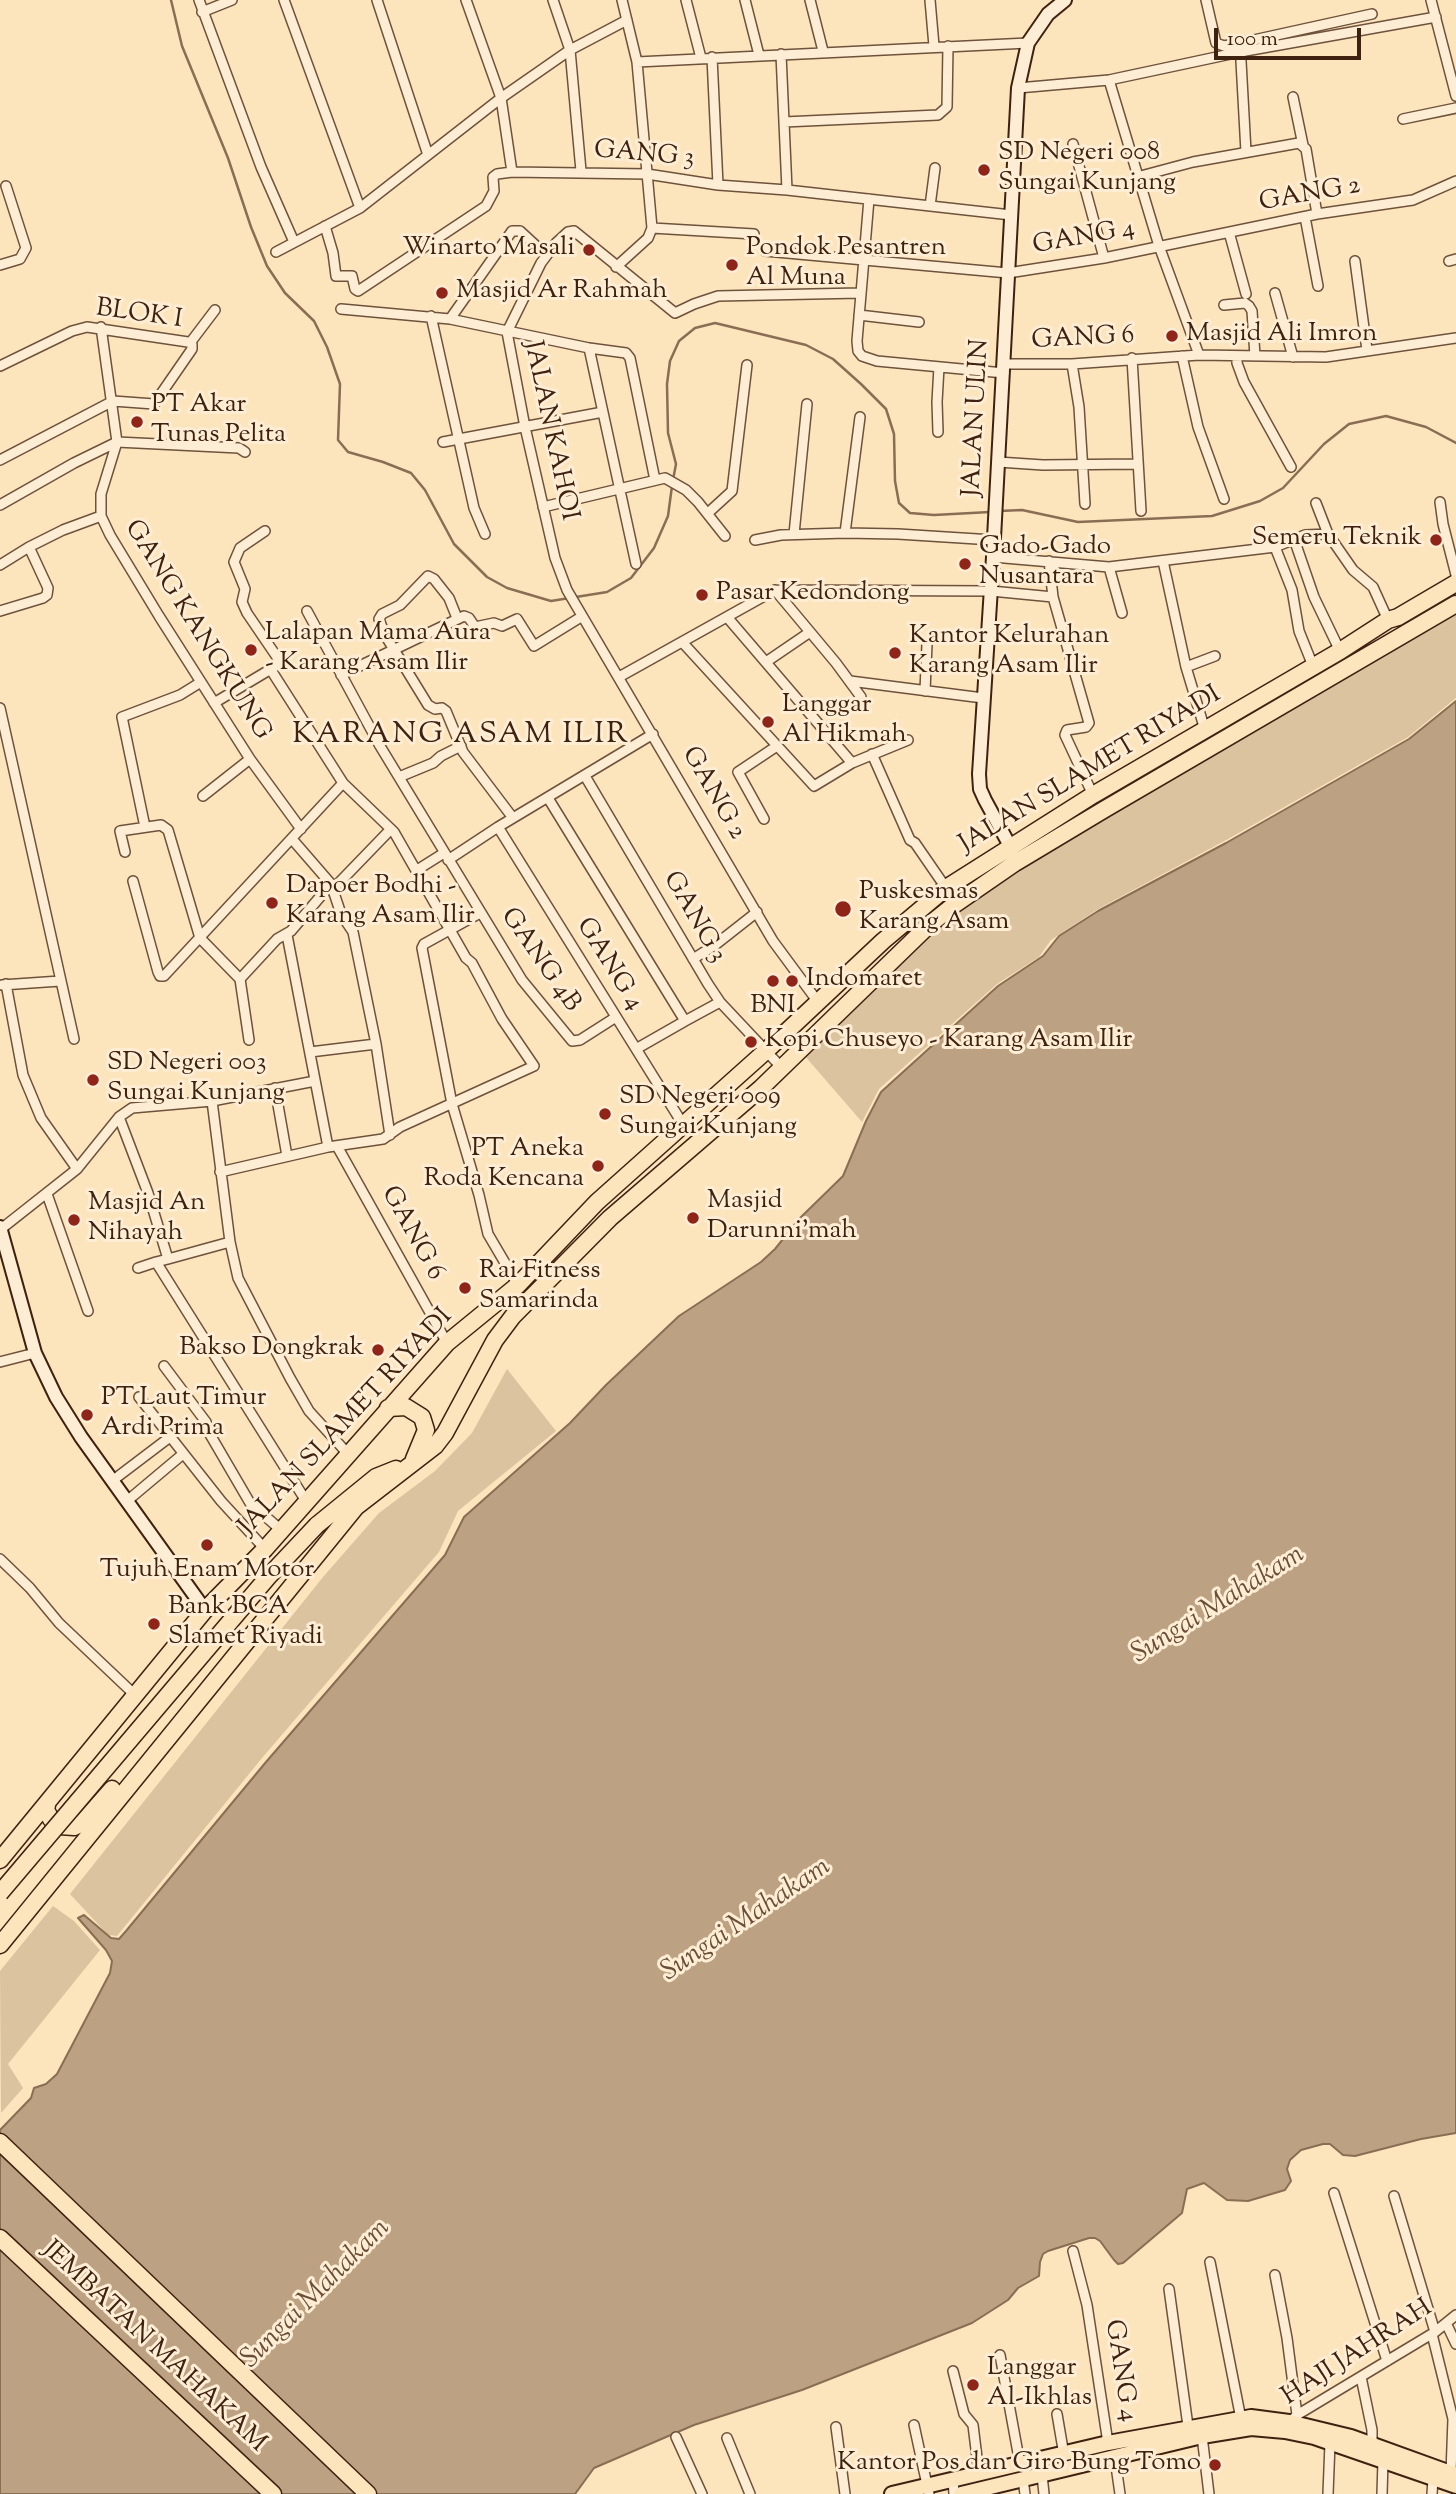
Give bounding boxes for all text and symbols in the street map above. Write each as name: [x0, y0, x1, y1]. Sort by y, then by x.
scale bar: [1218, 14, 1365, 58]
text: 100 m: [1227, 25, 1278, 55]
street label: GANG 3: [593, 136, 695, 176]
place label: SD Negeri 008 Sungai Kunjang: [998, 139, 1176, 200]
marker: SD Negeri 008 Sungai Kunjang: [976, 162, 992, 178]
street label: GANG 2: [1257, 172, 1363, 220]
street label: GANG 4: [1031, 215, 1137, 263]
place label: Winarto Masali: [402, 234, 575, 266]
place label: Pondok Pesantren Al Muna: [746, 234, 946, 296]
marker: Winarto Masali: [581, 242, 597, 258]
marker: Pondok Pesantren Al Muna: [724, 257, 740, 273]
place label: Masjid Ar Rahmah: [456, 277, 667, 309]
marker: Masjid Ar Rahmah: [434, 285, 450, 301]
street label: BLOK I: [94, 294, 184, 338]
place label: Masjid Ali Imron: [1186, 320, 1377, 352]
street label: GANG 6: [1031, 322, 1135, 358]
marker: Masjid Ali Imron: [1164, 328, 1180, 344]
street label: JALAN KAHOI: [515, 338, 583, 524]
street label: JALAN ULIN: [958, 338, 998, 498]
place label: PT Akar Tunas Pelita: [151, 391, 286, 452]
marker: PT Akar Tunas Pelita: [129, 414, 145, 430]
street label: GANG KANGKUNG: [116, 515, 276, 747]
place label: Semeru Teknik: [1252, 524, 1422, 556]
marker: Semeru Teknik: [1428, 532, 1444, 548]
place label: Gado-Gado Nusantara: [979, 533, 1111, 594]
marker: Gado-Gado Nusantara: [957, 556, 973, 572]
place label: Pasar Kedondong: [716, 579, 909, 611]
marker: Pasar Kedondong: [694, 587, 710, 603]
place label: Lalapan Mama Aura - Karang Asam Ilir: [265, 619, 491, 680]
place label: Kantor Kelurahan Karang Asam Ilir: [909, 622, 1109, 684]
marker: Lalapan Mama Aura - Karang Asam Ilir: [243, 642, 259, 658]
marker: Kantor Kelurahan Karang Asam Ilir: [887, 645, 903, 661]
street label: JALAN SLAMET RIYADI: [955, 680, 1227, 862]
place label: Langgar Al Hikmah: [782, 691, 907, 752]
marker: Langgar Al Hikmah: [760, 714, 776, 730]
district label: KARANG ASAM ILIR: [294, 719, 628, 755]
street label: GANG 2: [673, 742, 751, 846]
street label: GANG 3: [654, 867, 732, 969]
place label: Dapoer Bodhi - Karang Asam Ilir: [286, 872, 475, 934]
place label: Puskesmas Karang Asam: [859, 878, 1009, 940]
marker: Dapoer Bodhi - Karang Asam Ilir: [264, 895, 280, 911]
marker: Puskesmas Karang Asam: [833, 899, 853, 919]
street label: GANG 4B: [492, 903, 586, 1019]
street label: GANG 4: [567, 913, 649, 1017]
place label: Indomaret: [806, 965, 922, 997]
marker: BNI: [765, 973, 781, 989]
marker: Indomaret: [784, 973, 800, 989]
place label: BNI: [750, 992, 796, 1024]
place label: Kopi Chuseyo - Karang Asam Ilir: [765, 1026, 1132, 1058]
marker: Kopi Chuseyo - Karang Asam Ilir: [743, 1034, 759, 1050]
place label: SD Negeri 003 Sungai Kunjang: [107, 1049, 285, 1110]
marker: SD Negeri 003 Sungai Kunjang: [85, 1072, 101, 1088]
place label: SD Negeri 009 Sungai Kunjang: [619, 1083, 797, 1144]
marker: SD Negeri 009 Sungai Kunjang: [597, 1106, 613, 1122]
place label: PT Aneka Roda Kencana: [424, 1135, 584, 1196]
marker: PT Aneka Roda Kencana: [590, 1158, 606, 1174]
street label: GANG 6: [372, 1181, 450, 1287]
place label: Masjid Darunni'mah: [707, 1187, 857, 1248]
place label: Masjid An Nihayah: [88, 1189, 205, 1250]
marker: Masjid Darunni'mah: [685, 1210, 701, 1226]
marker: Masjid An Nihayah: [66, 1212, 82, 1228]
place label: Rai Fitness Samarinda: [479, 1257, 600, 1318]
marker: Rai Fitness Samarinda: [457, 1280, 473, 1296]
street label: JALAN SLAMET RIYADI: [233, 1303, 461, 1543]
place label: Bakso Dongkrak: [179, 1334, 364, 1366]
marker: Bakso Dongkrak: [370, 1342, 386, 1358]
place label: PT Laut Timur Ardi Prima: [101, 1384, 267, 1446]
marker: PT Laut Timur Ardi Prima: [79, 1407, 95, 1423]
marker: Tujuh Enam Motor: [199, 1537, 215, 1553]
water label: Sungai Mahakam: [1126, 1539, 1312, 1673]
place label: Tujuh Enam Motor: [100, 1556, 314, 1588]
place label: Bank BCA Slamet Riyadi: [168, 1593, 323, 1654]
marker: Bank BCA Slamet Riyadi: [146, 1616, 162, 1632]
water label: Sungai Mahakam: [656, 1852, 838, 1990]
water label: Sungai Mahakam: [235, 2213, 399, 2377]
street label: JEMBATAN MAHAKAM: [34, 2236, 272, 2460]
street label: HAJI JAHRAH: [1277, 2294, 1439, 2414]
street label: GANG 4: [1096, 2318, 1142, 2424]
place label: Langgar Al-Ikhlas: [987, 2354, 1092, 2416]
marker: Langgar Al-Ikhlas: [965, 2377, 981, 2393]
place label: Kantor Pos dan Giro Bung Tomo: [837, 2449, 1201, 2481]
marker: Kantor Pos dan Giro Bung Tomo: [1207, 2457, 1223, 2473]

